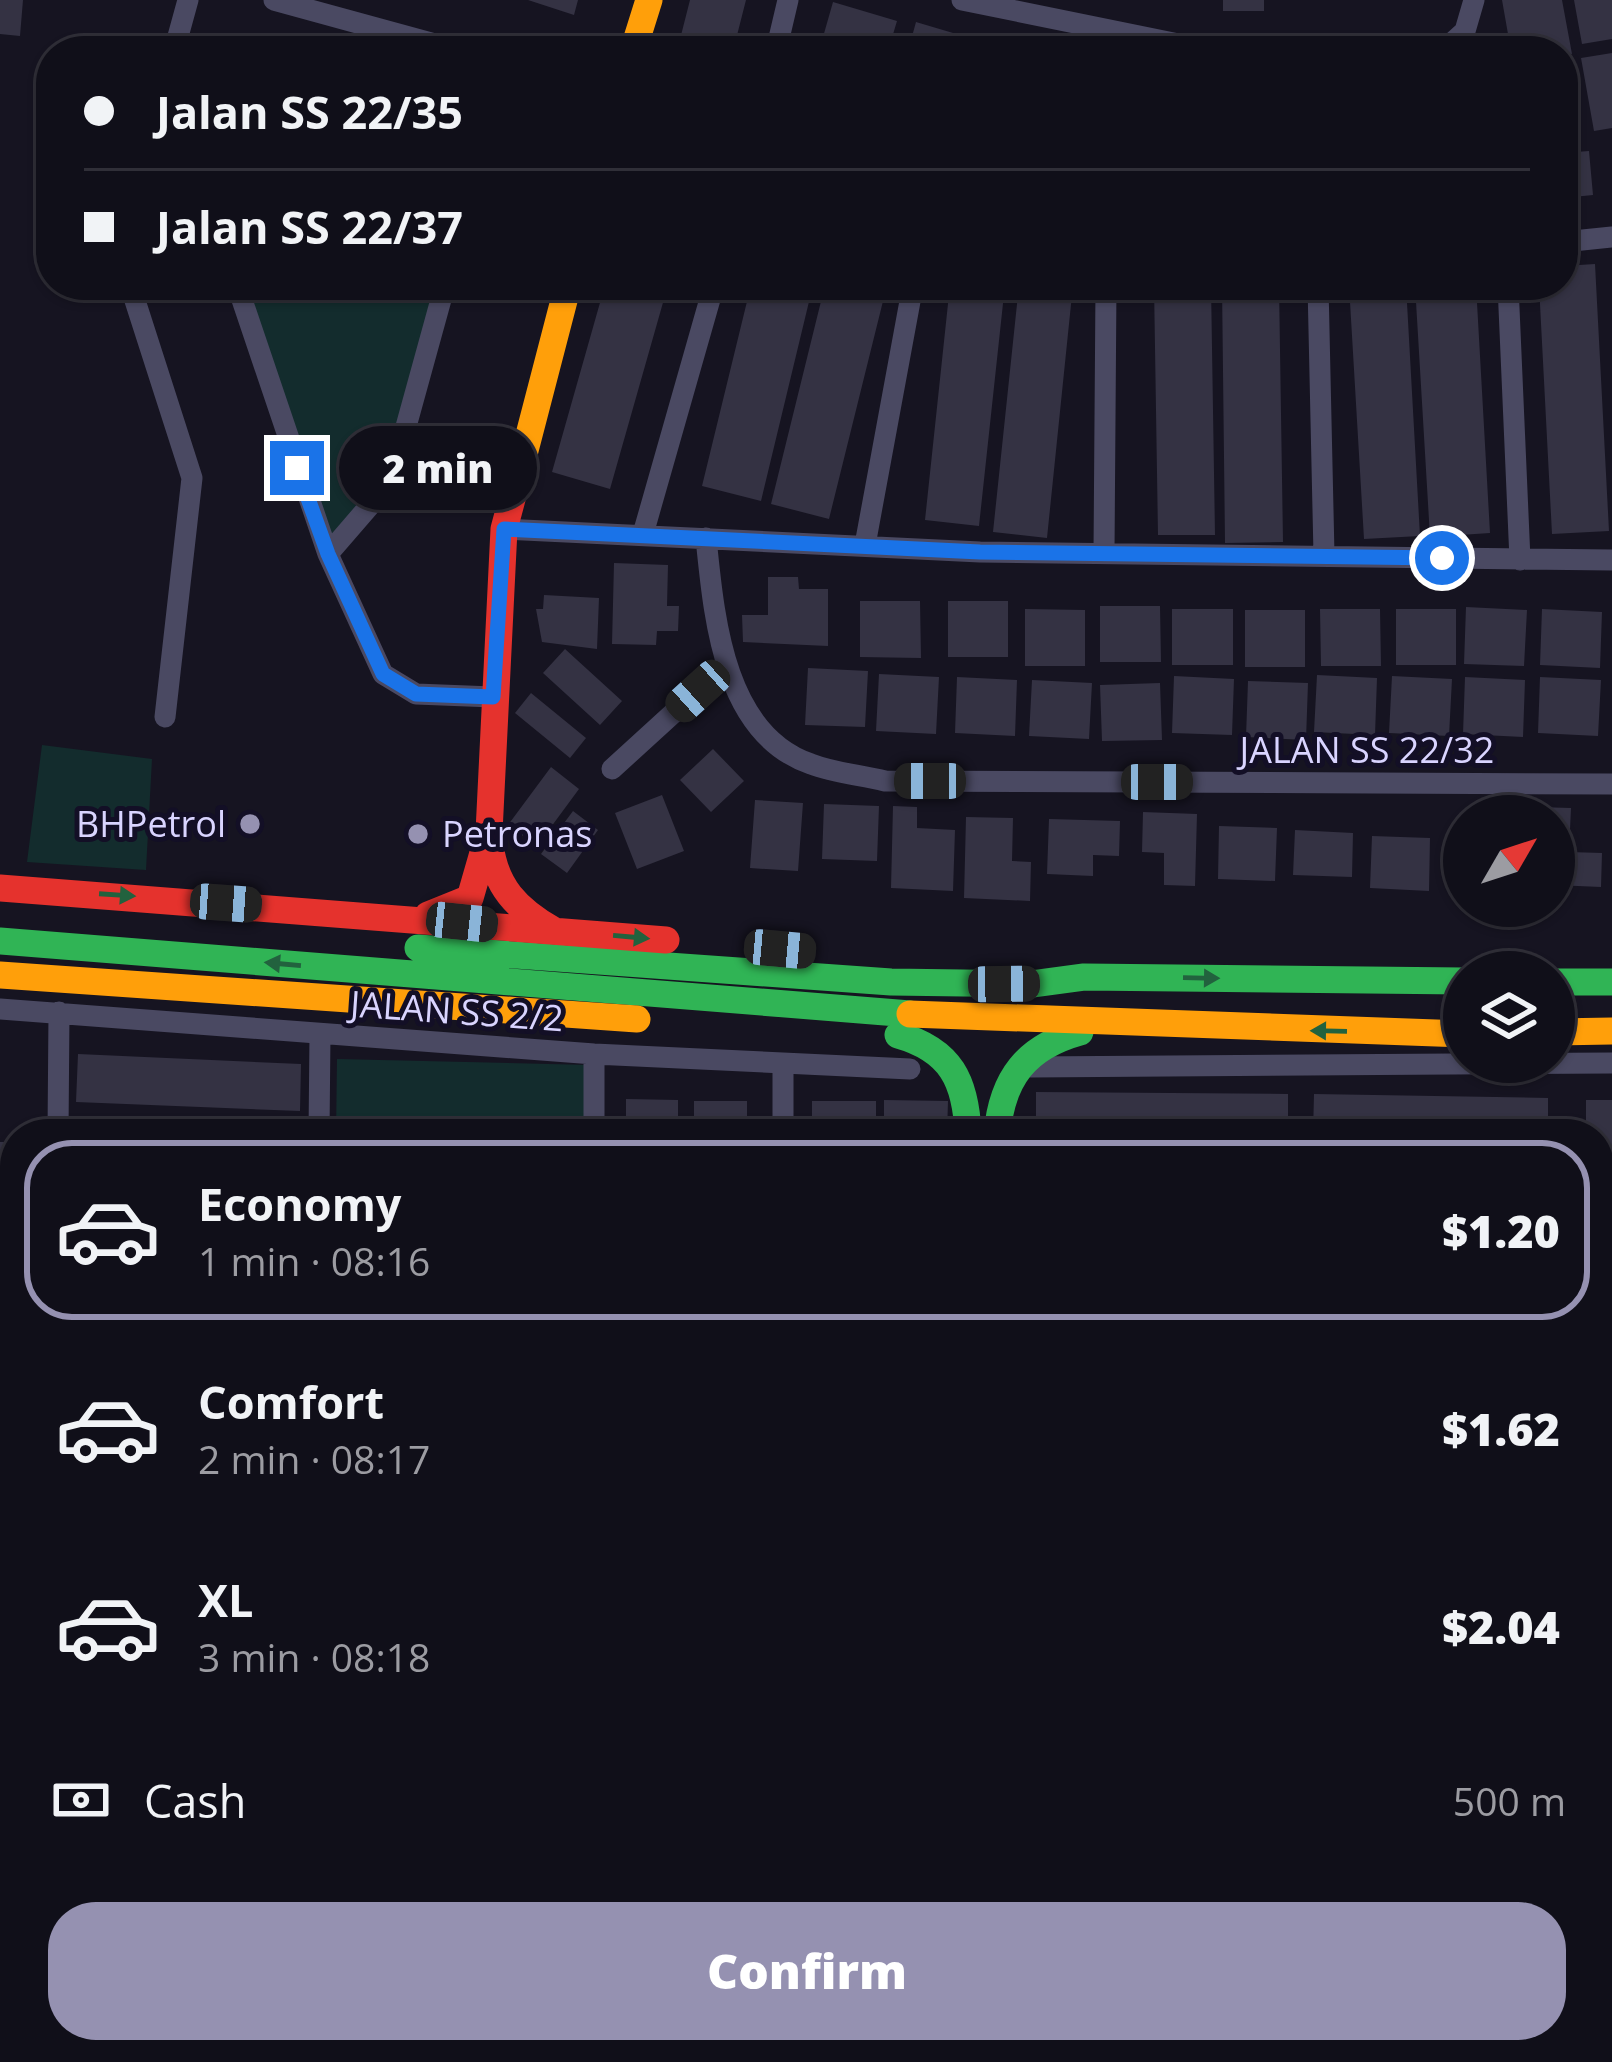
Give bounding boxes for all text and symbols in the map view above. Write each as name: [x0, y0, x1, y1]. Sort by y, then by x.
text: Jalan SS 22/35: [156, 81, 463, 142]
text: Jalan SS 22/37: [156, 196, 463, 257]
callout: 2 min: [339, 426, 537, 510]
route end: [270, 441, 324, 495]
text: 2 min: [383, 441, 493, 494]
route start: [1415, 531, 1469, 585]
car: [659, 654, 737, 728]
street label: JALAN SS 22/32: [1237, 725, 1494, 774]
car: [894, 763, 966, 799]
car: [1121, 764, 1193, 800]
north arrow: [1443, 795, 1575, 927]
map controls: [1443, 795, 1575, 1083]
place label: BHPetrol: [76, 799, 226, 848]
place label: Petronas: [442, 809, 592, 858]
marker: BHPetrol: [237, 811, 263, 837]
marker: Petronas: [405, 821, 431, 847]
car: [189, 883, 263, 923]
one-way arrow: [99, 886, 136, 905]
car: [424, 900, 500, 944]
one-way arrow: [613, 927, 650, 946]
car: [743, 928, 817, 970]
button: layers: [1443, 951, 1575, 1083]
one-way arrow: [264, 955, 301, 974]
car: [968, 965, 1040, 1003]
one-way arrow: [1183, 968, 1221, 988]
street label: JALAN SS 2/2: [346, 978, 565, 1042]
one-way arrow: [1309, 1022, 1347, 1041]
text: Economy: [198, 1173, 401, 1234]
icon: car: [54, 1176, 162, 1284]
text: $1.20: [1442, 1200, 1560, 1261]
text: 1 min · 08:16: [198, 1234, 430, 1287]
text: Comfort: [198, 1371, 384, 1432]
icon: car: [54, 1374, 162, 1482]
text: $1.62: [1442, 1398, 1560, 1459]
text: 2 min · 08:17: [198, 1432, 430, 1485]
text: XL: [198, 1569, 253, 1630]
icon: car: [54, 1572, 162, 1680]
text: $2.04: [1442, 1596, 1560, 1657]
text: 3 min · 08:18: [198, 1630, 430, 1683]
icon: cash: [48, 1767, 114, 1833]
text: Cash: [144, 1770, 246, 1831]
text: 500 m: [1453, 1774, 1566, 1827]
button: Confirm: [48, 1902, 1566, 2040]

